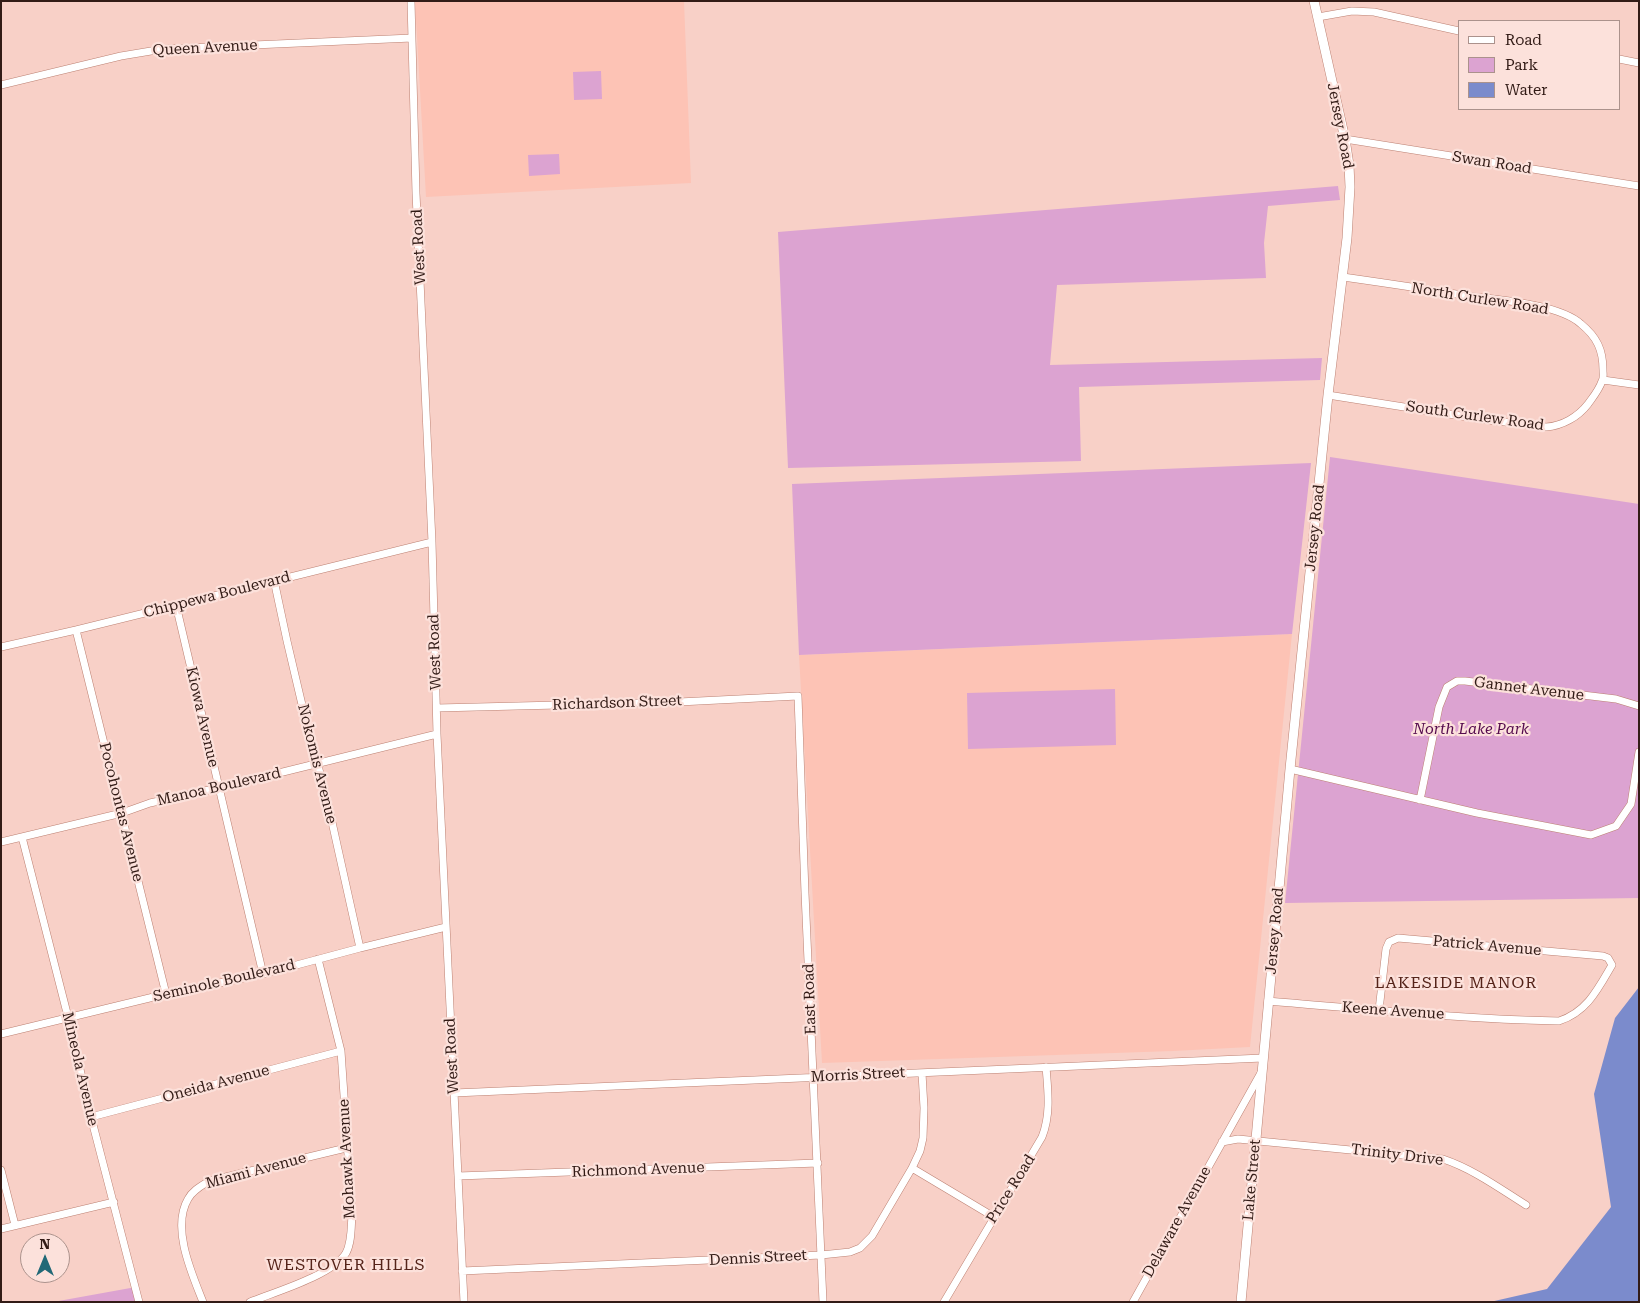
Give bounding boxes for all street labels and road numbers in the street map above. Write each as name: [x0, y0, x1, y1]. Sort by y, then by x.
street label: Queen Avenue: [152, 36, 258, 60]
street label: Jersey Road: [1323, 81, 1357, 171]
street label: Swan Road: [1451, 148, 1533, 178]
street label: West Road: [408, 208, 430, 286]
street label: North Curlew Road: [1410, 279, 1550, 319]
street label: South Curlew Road: [1405, 397, 1545, 435]
street label: Jersey Road: [1301, 484, 1329, 572]
street label: Chippewa Boulevard: [142, 568, 292, 622]
street label: West Road: [425, 614, 445, 690]
street label: Kiowa Avenue: [182, 665, 222, 769]
street label: Gannet Avenue: [1473, 673, 1585, 705]
street label: Richardson Street: [552, 692, 682, 714]
street label: Nokomis Avenue: [293, 702, 341, 826]
street label: Pocohontas Avenue: [95, 740, 147, 884]
street label: Manoa Boulevard: [155, 764, 283, 810]
street label: Jersey Road: [1262, 887, 1288, 975]
street label: Patrick Avenue: [1432, 932, 1542, 960]
street label: Seminole Boulevard: [151, 956, 297, 1006]
street label: East Road: [800, 963, 820, 1035]
street label: Keene Avenue: [1341, 998, 1445, 1024]
street label: Mineola Avenue: [58, 1010, 102, 1128]
street label: West Road: [441, 1017, 463, 1095]
street label: Oneida Avenue: [161, 1061, 271, 1107]
street label: Morris Street: [810, 1064, 906, 1086]
street label: Mohawk Avenue: [335, 1098, 359, 1220]
street label: Lake Street: [1239, 1139, 1265, 1221]
street label: Trinity Drive: [1350, 1140, 1444, 1170]
street label: Miami Avenue: [204, 1149, 308, 1193]
street label: Price Road: [983, 1151, 1039, 1227]
street label: Richmond Avenue: [571, 1159, 705, 1181]
street label: Delaware Avenue: [1139, 1163, 1215, 1281]
street label: Dennis Street: [709, 1246, 807, 1270]

